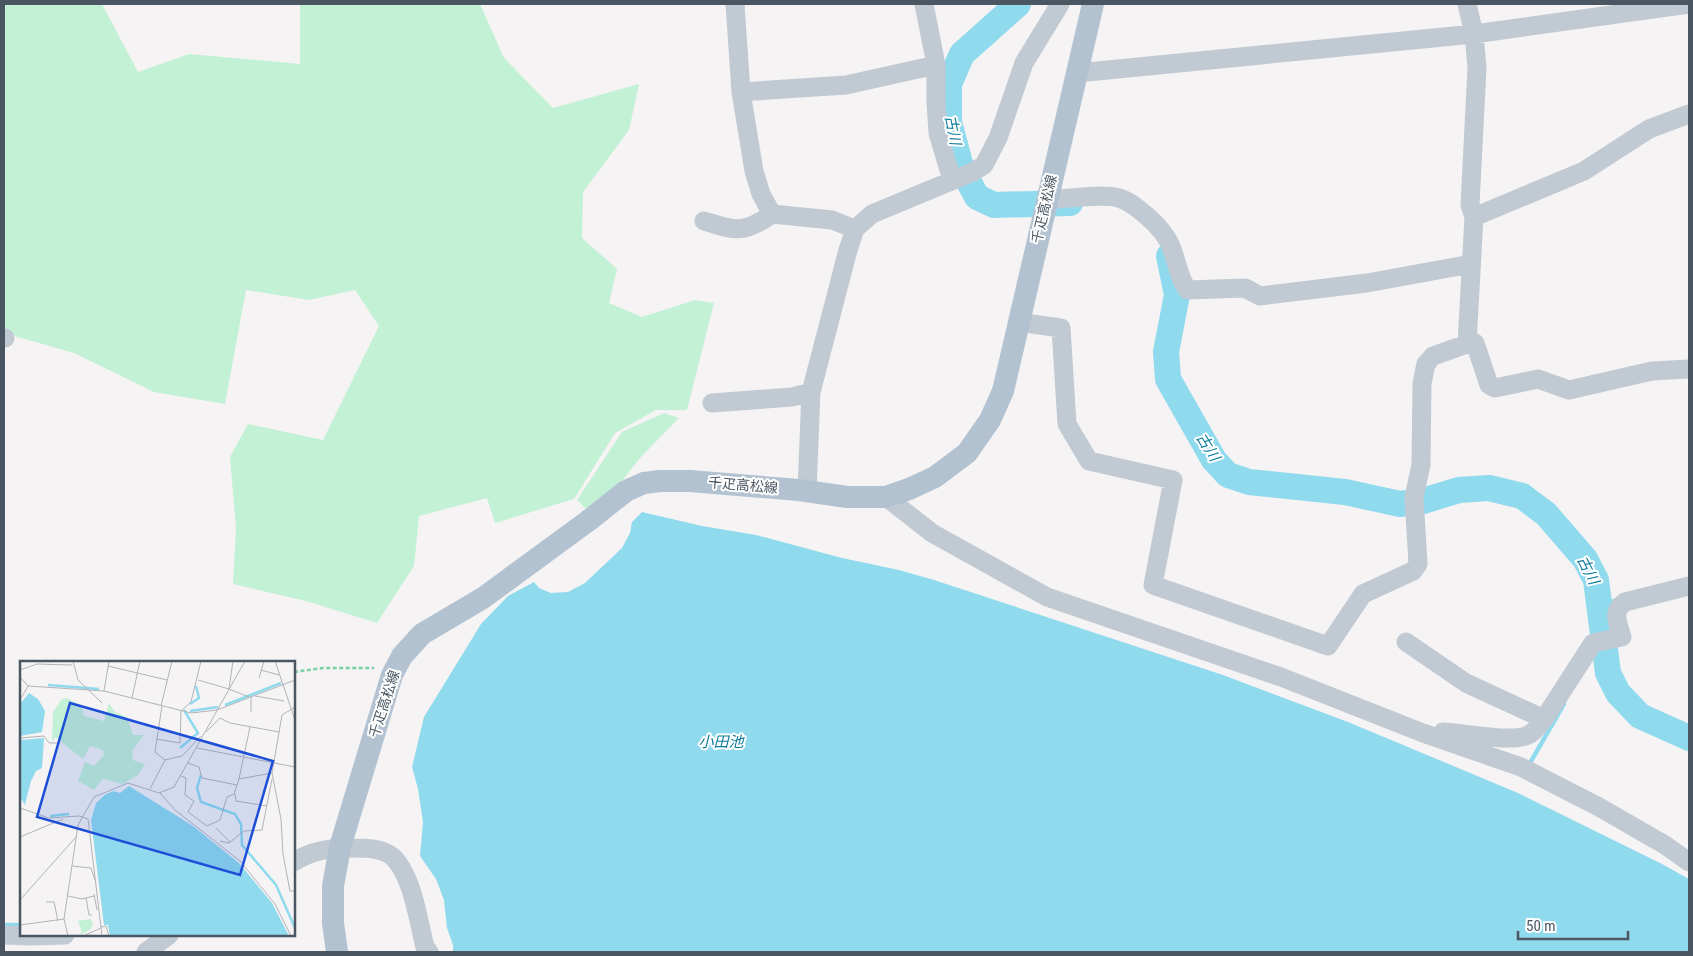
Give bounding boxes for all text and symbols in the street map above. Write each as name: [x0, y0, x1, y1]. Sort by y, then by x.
water label: 古川: [941, 114, 965, 148]
street label: 千疋高松線: [1028, 173, 1060, 245]
water label: 古川: [1192, 430, 1225, 466]
street label: 千疋高松線: [707, 474, 779, 496]
water label: 古川: [1573, 553, 1604, 589]
inset map: [20, 661, 295, 936]
street label: 千疋高松線: [366, 668, 402, 740]
water label: 小田池: [698, 733, 745, 751]
scale bar: [1518, 908, 1628, 940]
text: 50 m: [1526, 917, 1556, 935]

